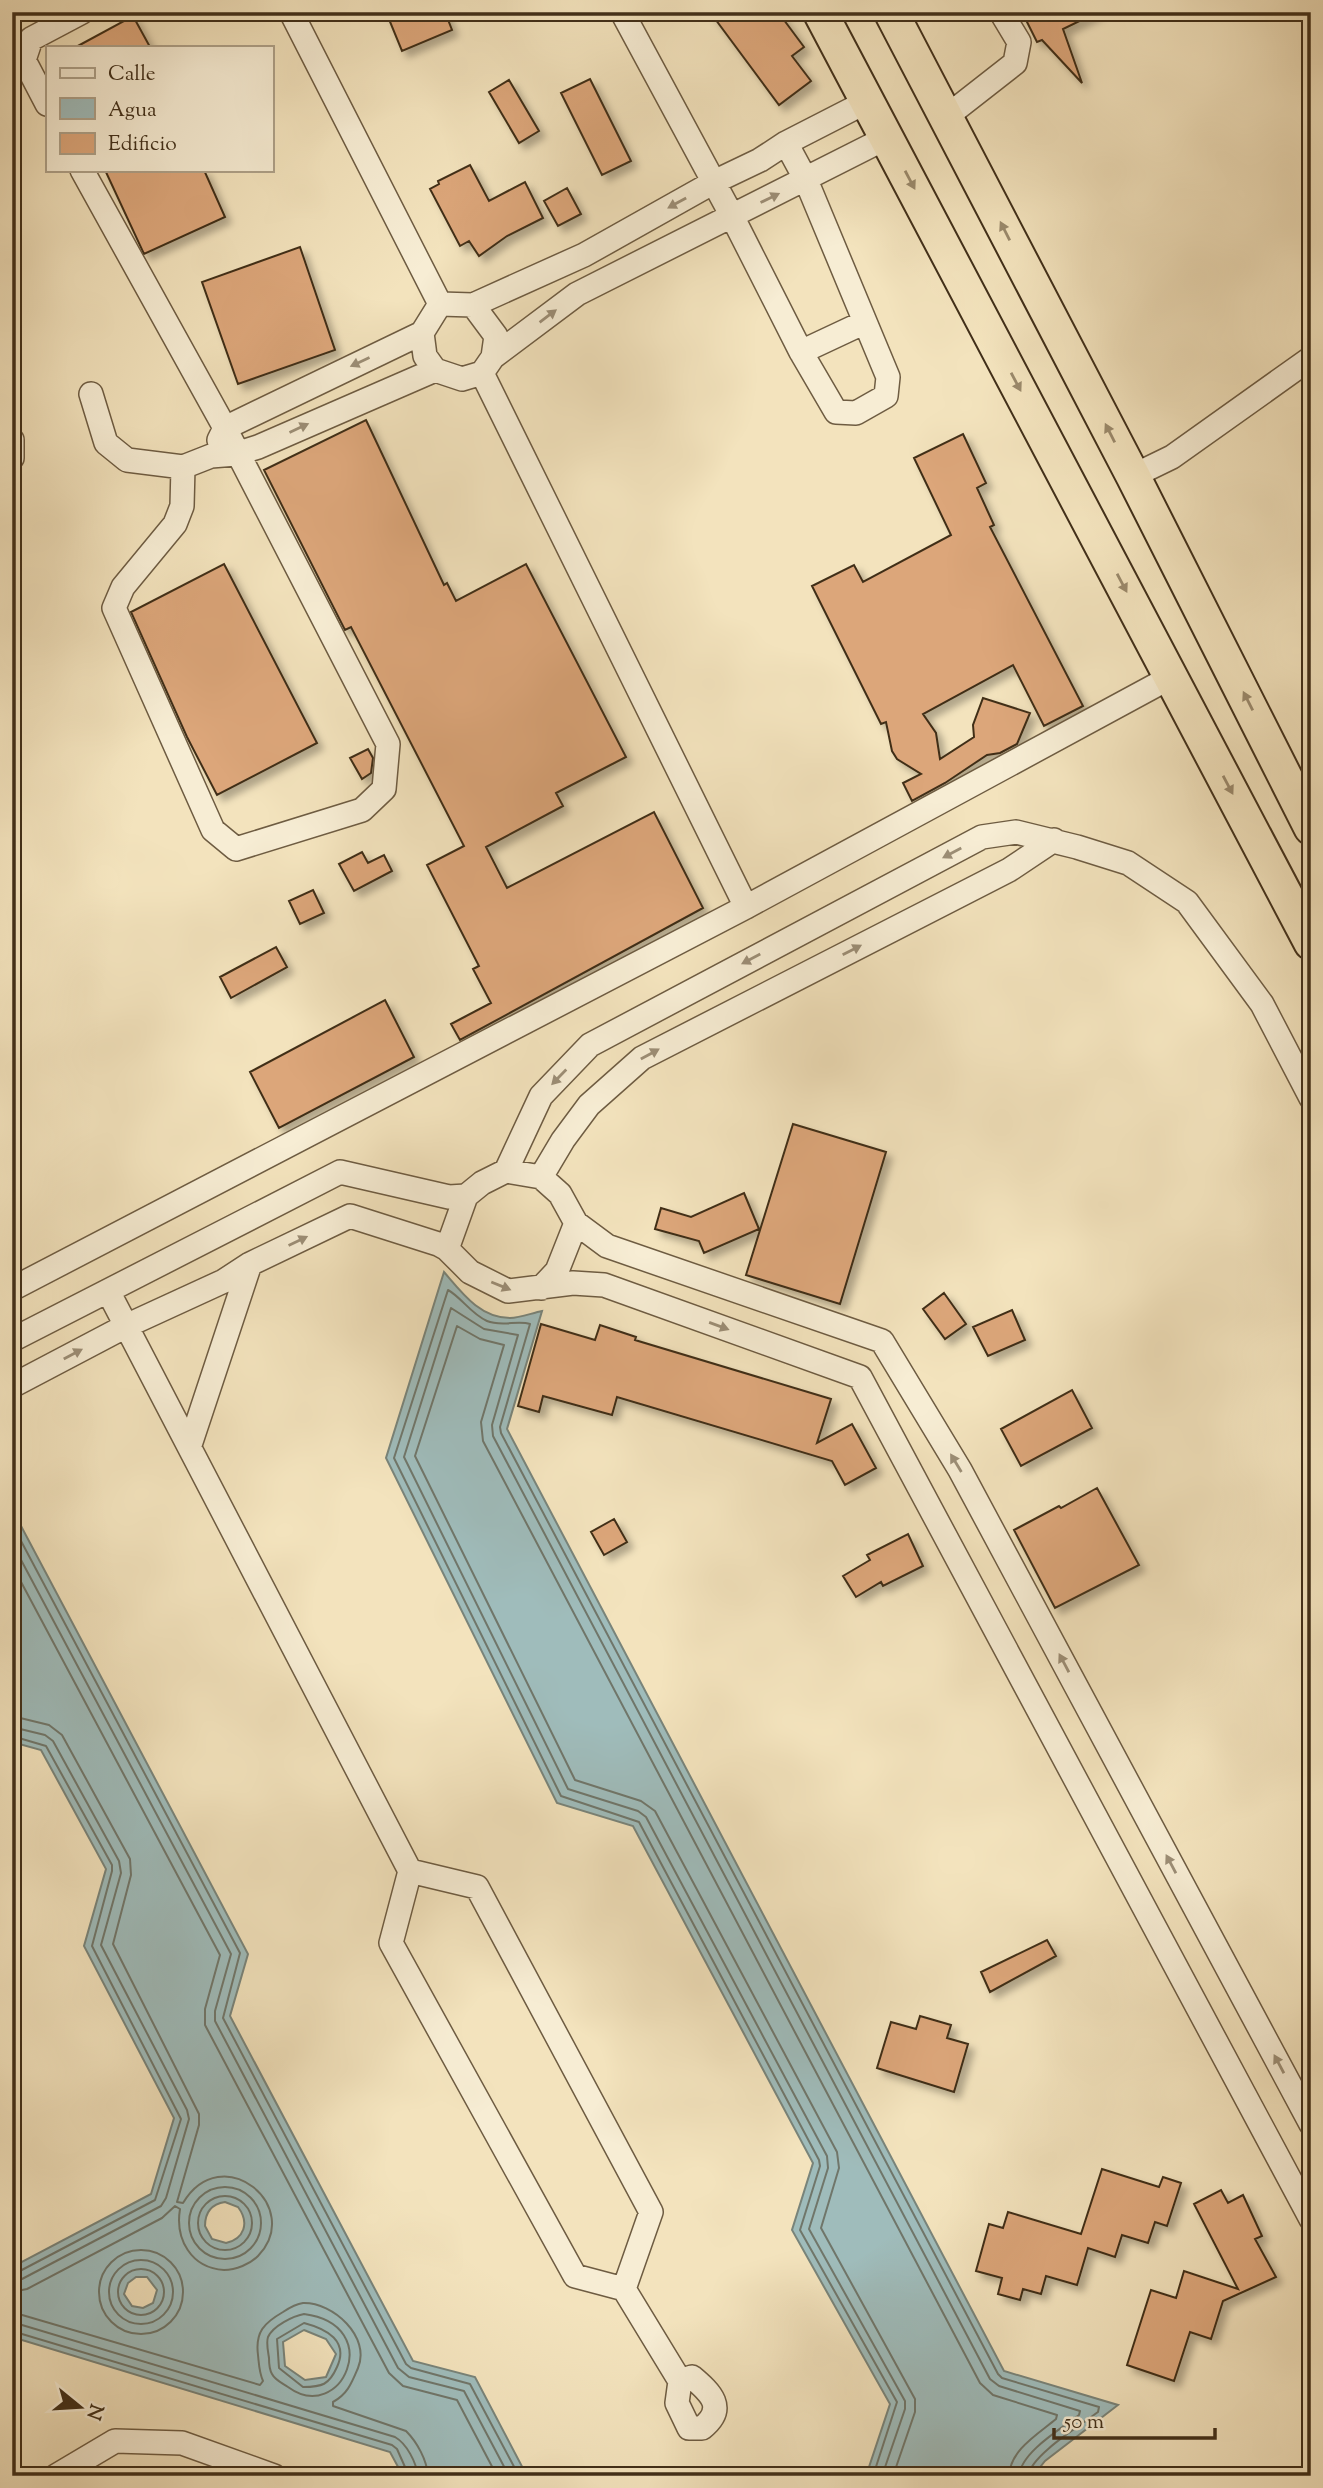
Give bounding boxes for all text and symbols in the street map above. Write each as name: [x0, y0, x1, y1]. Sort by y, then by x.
legend: [46, 46, 273, 172]
text: Calle: [108, 60, 156, 90]
text: Agua: [108, 96, 157, 126]
text: Edificio: [108, 130, 177, 160]
one-way arrow: [904, 171, 916, 191]
one-way arrow: [760, 192, 780, 203]
one-way arrow: [667, 197, 686, 209]
one-way arrow: [1000, 221, 1011, 241]
one-way arrow: [539, 309, 557, 323]
one-way arrow: [350, 357, 370, 368]
one-way arrow: [1010, 372, 1022, 392]
one-way arrow: [289, 422, 309, 434]
one-way arrow: [1105, 423, 1116, 443]
one-way arrow: [1116, 573, 1128, 593]
one-way arrow: [1242, 691, 1254, 711]
one-way arrow: [1222, 775, 1233, 795]
one-way arrow: [942, 847, 962, 858]
one-way arrow: [842, 945, 862, 956]
one-way arrow: [741, 953, 761, 965]
one-way arrow: [640, 1048, 660, 1060]
one-way arrow: [551, 1068, 567, 1085]
one-way arrow: [288, 1236, 308, 1247]
one-way arrow: [491, 1281, 512, 1292]
one-way arrow: [709, 1321, 730, 1332]
one-way arrow: [63, 1348, 82, 1360]
one-way arrow: [949, 1453, 962, 1472]
one-way arrow: [1058, 1653, 1070, 1673]
one-way arrow: [1165, 1854, 1177, 1873]
one-way arrow: [1273, 2054, 1284, 2074]
north arrow: [46, 2372, 116, 2442]
scale bar: [1054, 2397, 1214, 2441]
text: N: [79, 2400, 109, 2423]
text: 50 m: [1063, 2408, 1104, 2438]

